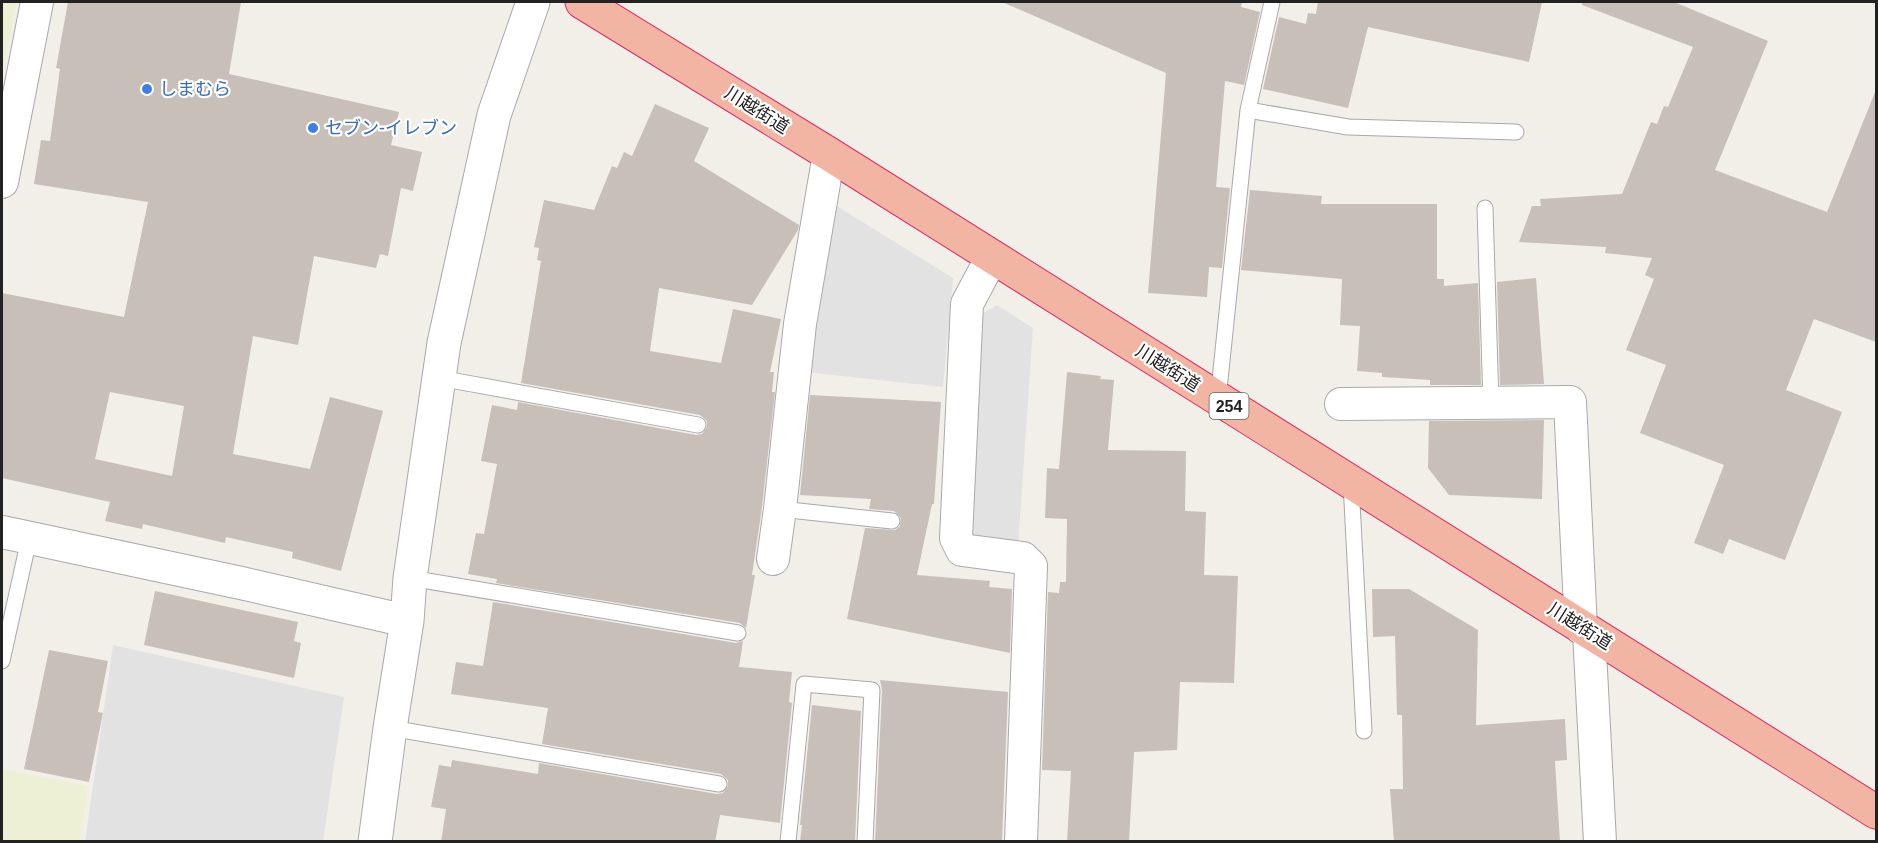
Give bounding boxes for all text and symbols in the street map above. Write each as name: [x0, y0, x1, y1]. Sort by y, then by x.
place label: しまむら: [159, 79, 231, 99]
marker: しまむら: [140, 82, 154, 96]
street label: 川越街道: [721, 82, 793, 138]
place label: セブン-イレブン: [325, 118, 457, 138]
marker: セブン-イレブン: [306, 121, 320, 135]
street label: 川越街道: [1132, 340, 1204, 396]
road number: 254: [1210, 393, 1248, 419]
street label: 川越街道: [1544, 598, 1616, 654]

